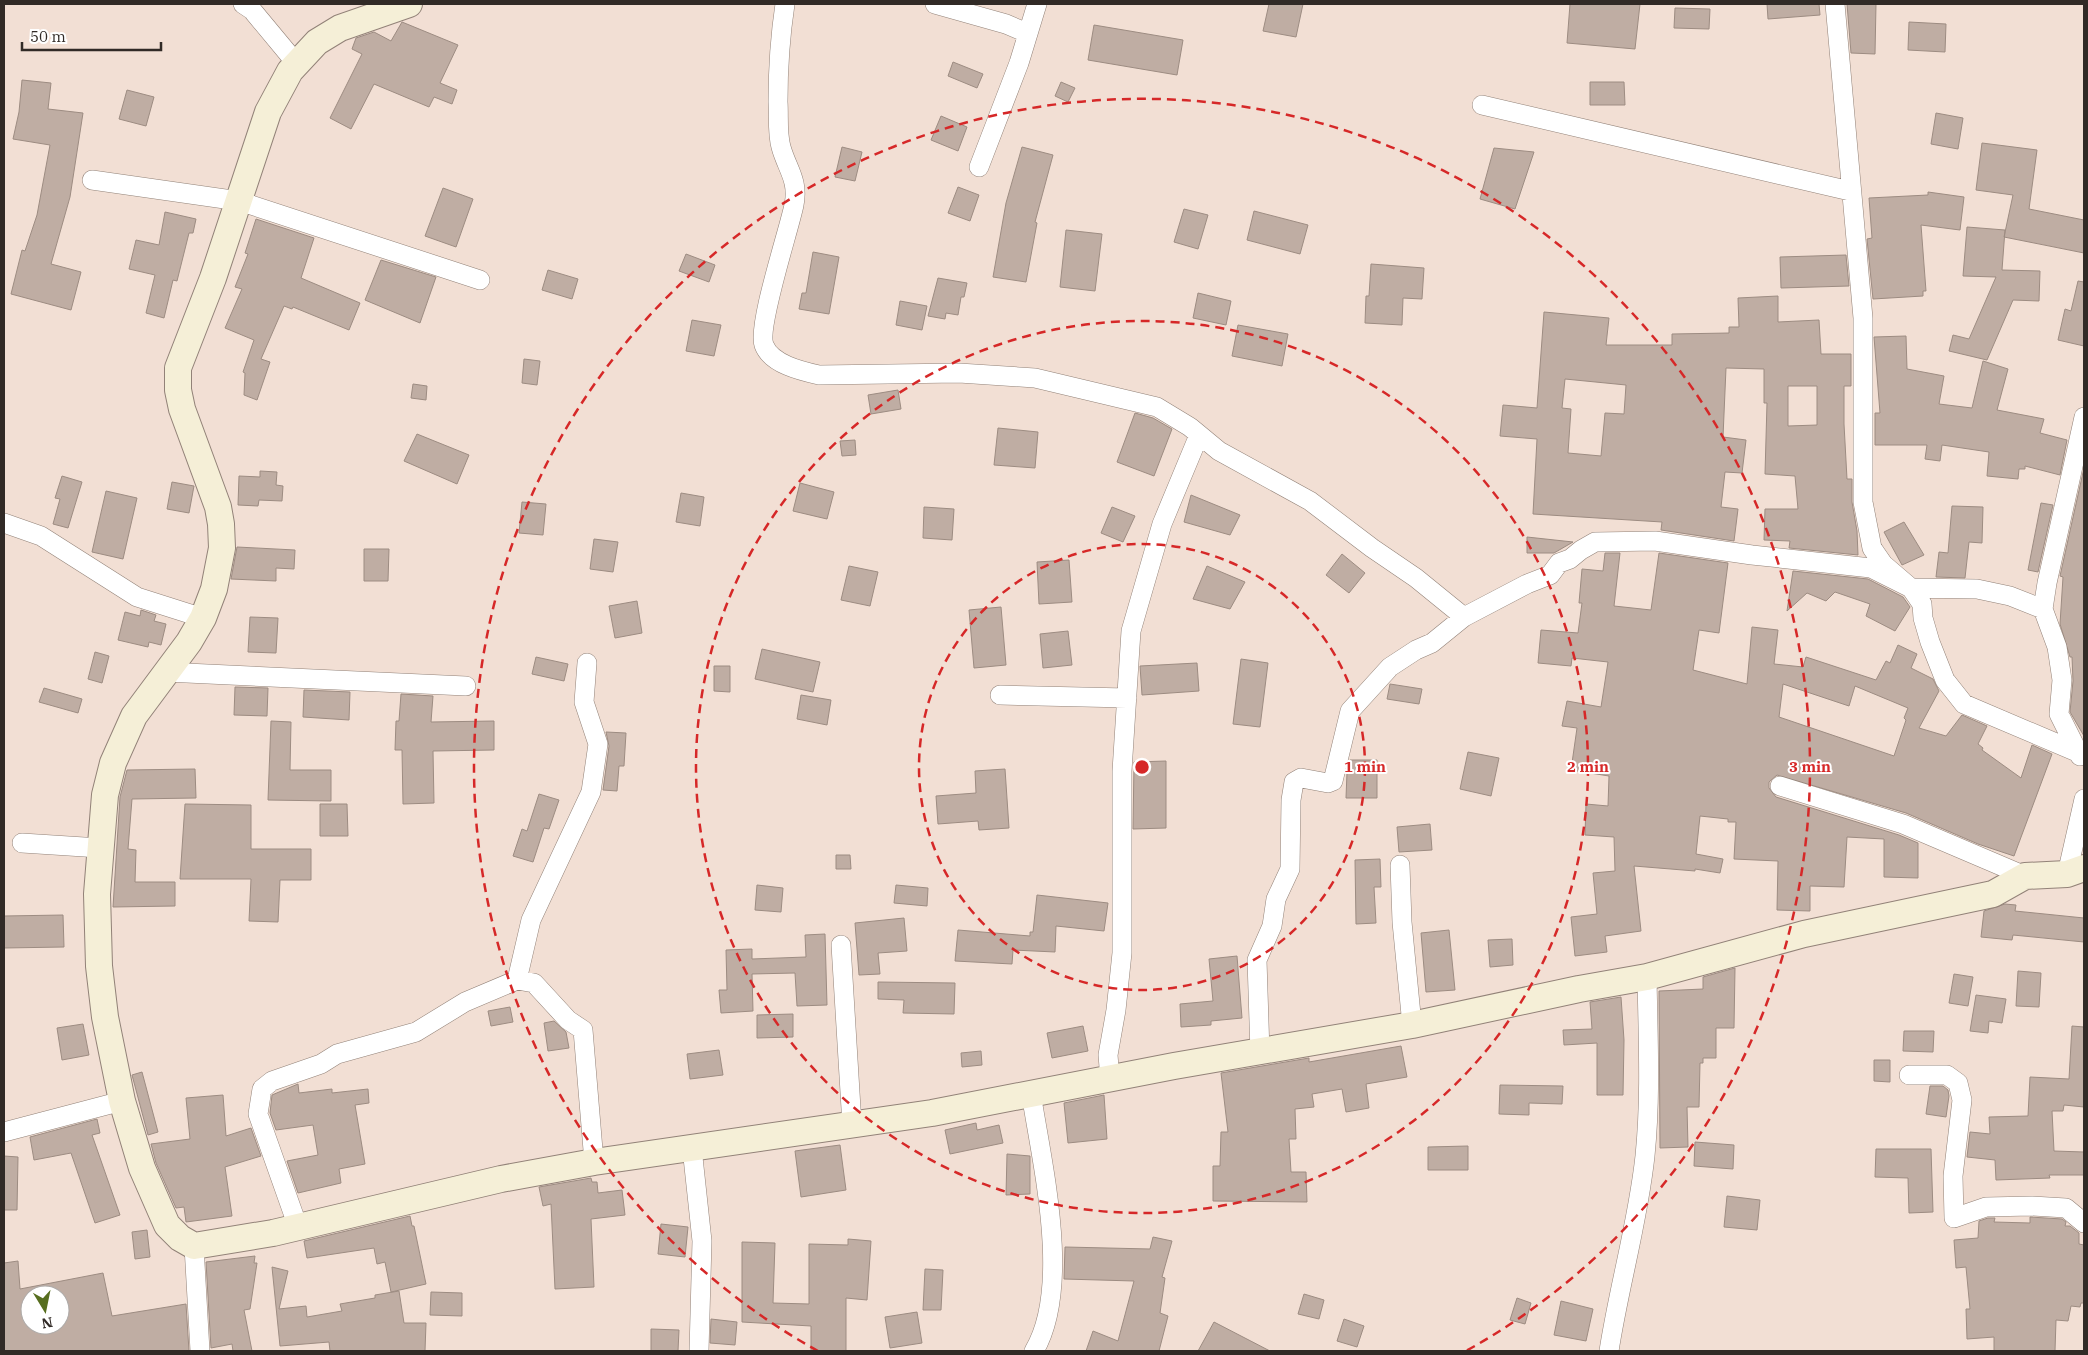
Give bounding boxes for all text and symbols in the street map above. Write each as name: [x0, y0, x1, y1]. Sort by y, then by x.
scale bar: [22, 20, 161, 52]
text: 50 m: [30, 27, 66, 46]
text: 1 min: [1344, 757, 1386, 776]
text: 2 min: [1567, 757, 1609, 776]
text: 3 min: [1789, 757, 1831, 776]
centre of rings: [1133, 758, 1151, 776]
north arrow: [20, 1285, 70, 1335]
text: N: [40, 1313, 54, 1333]

